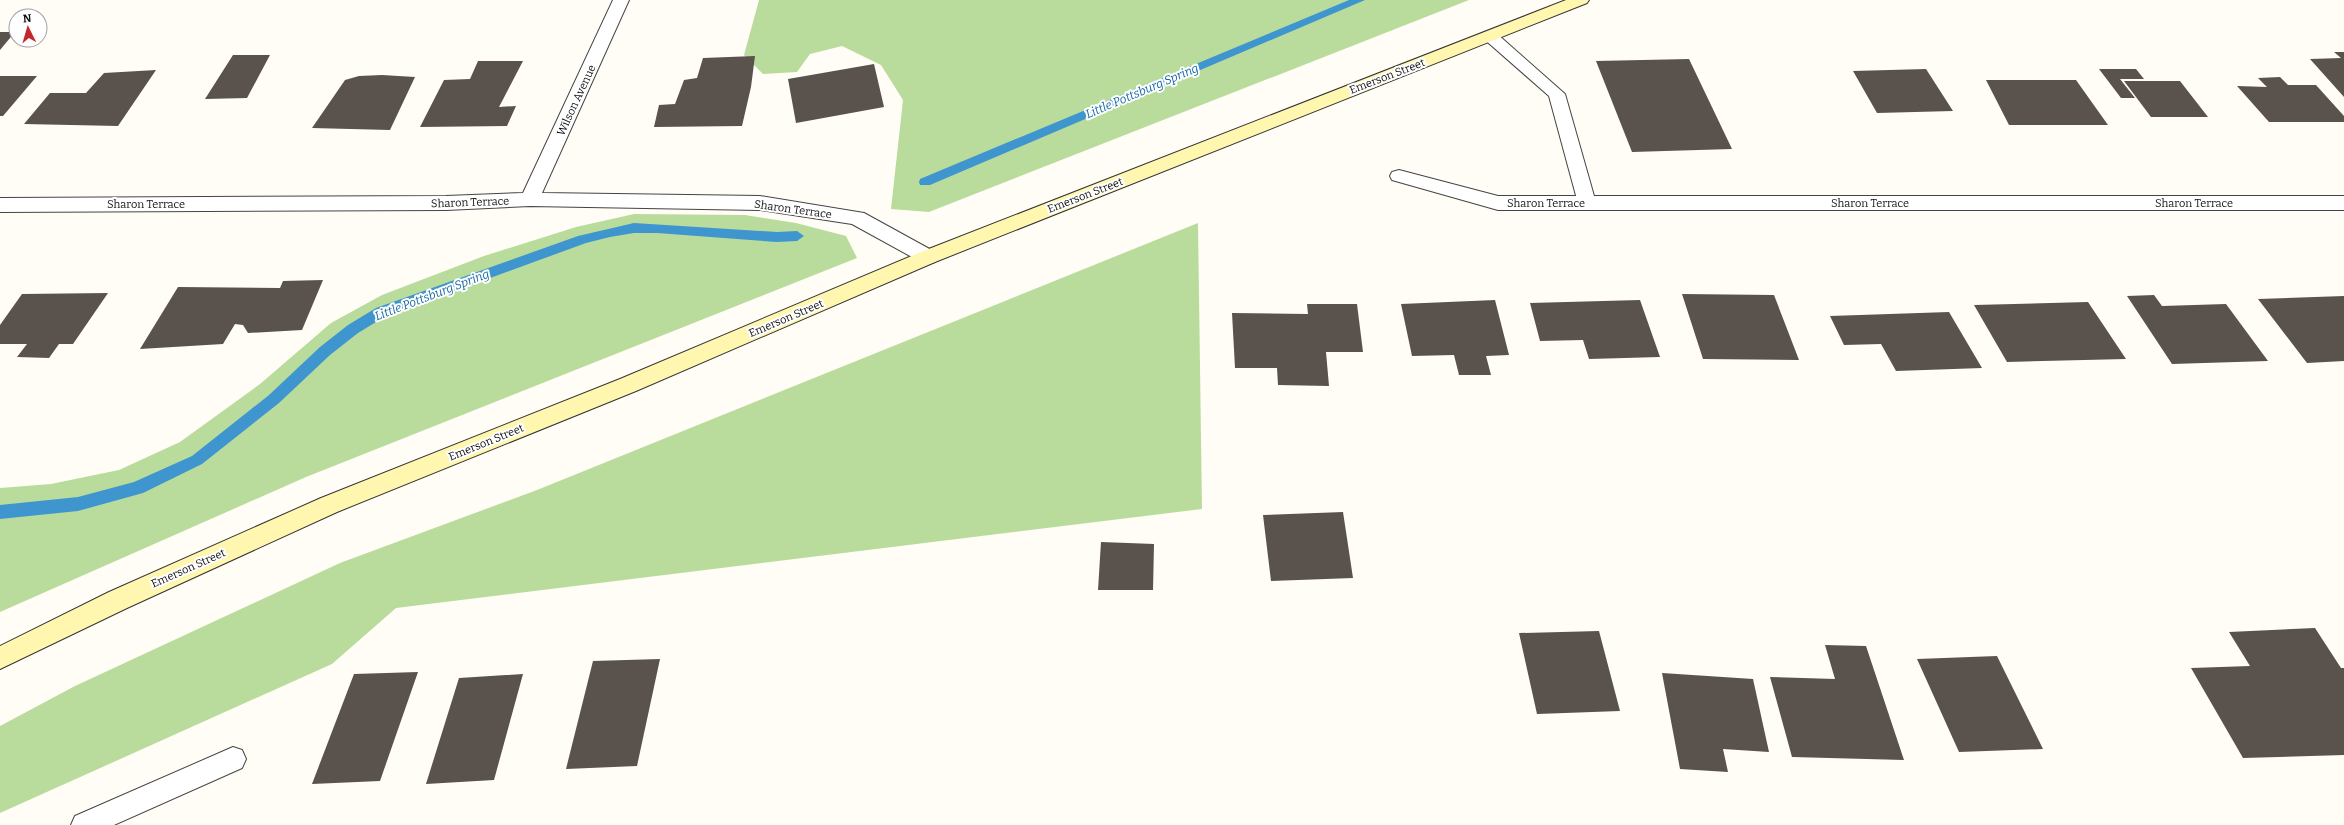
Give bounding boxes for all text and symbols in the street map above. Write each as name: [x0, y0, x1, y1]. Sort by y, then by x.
north arrow: [8, 8, 48, 48]
text: N: [22, 12, 32, 25]
street label: Emerson Street: [1348, 56, 1427, 97]
water label: Little Pottsburg Spring: [1083, 61, 1201, 121]
street label: Wilson Avenue: [554, 63, 599, 138]
street label: Emerson Street: [1046, 175, 1125, 216]
street label: Sharon Terrace: [431, 195, 509, 210]
street label: Sharon Terrace: [1507, 197, 1585, 210]
street label: Sharon Terrace: [1831, 197, 1909, 210]
street label: Sharon Terrace: [2155, 197, 2233, 210]
street label: Sharon Terrace: [107, 198, 185, 211]
street label: Sharon Terrace: [753, 198, 833, 221]
water label: Little Pottsburg Spring: [373, 267, 491, 323]
street label: Emerson Street: [747, 297, 825, 340]
street label: Emerson Street: [447, 421, 526, 463]
street label: Emerson Street: [149, 546, 227, 591]

